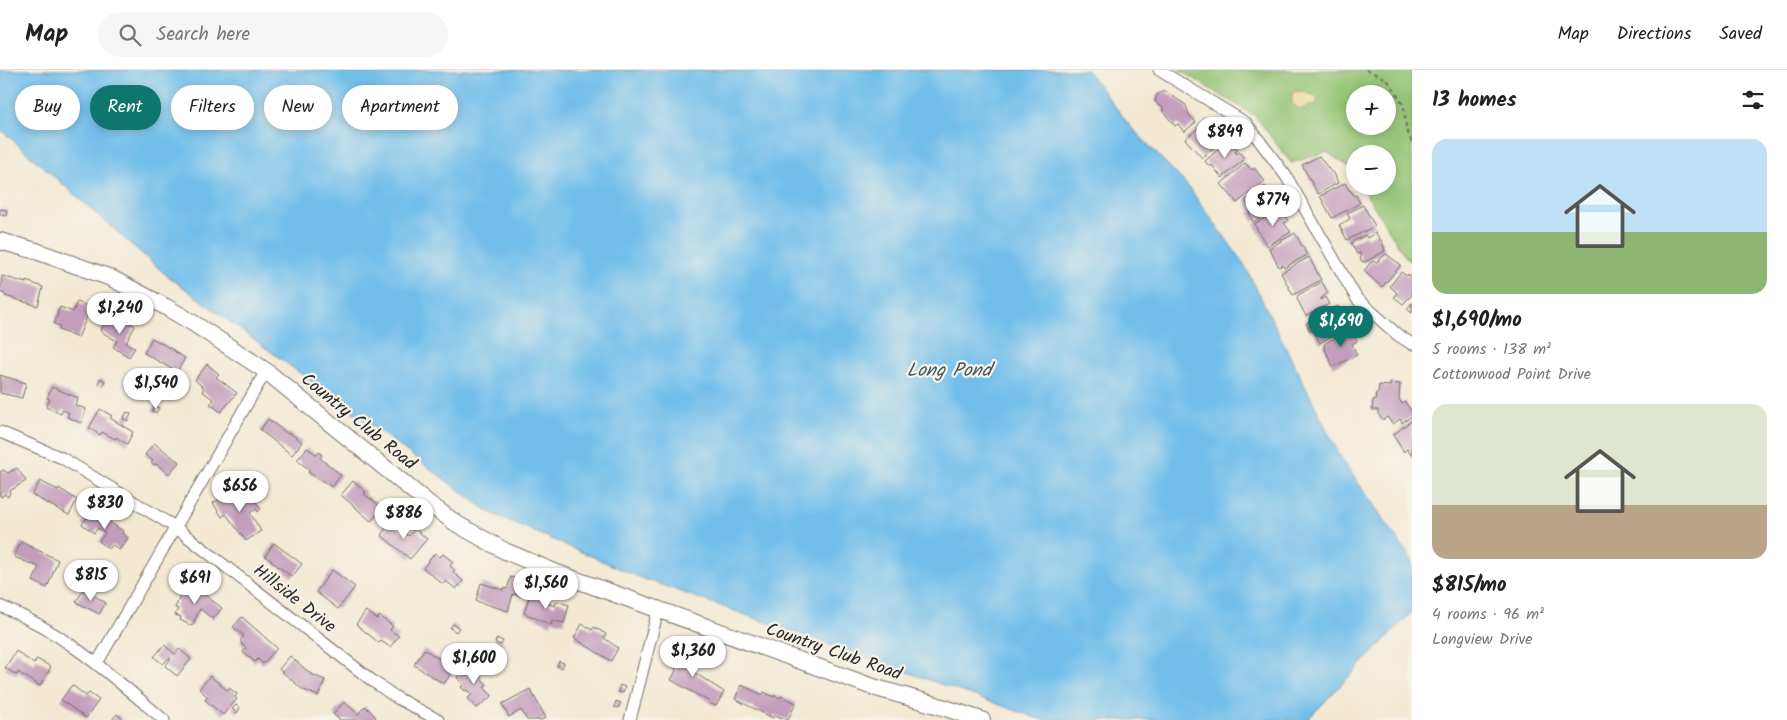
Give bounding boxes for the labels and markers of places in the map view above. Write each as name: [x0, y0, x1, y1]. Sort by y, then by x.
pin: $849: [1195, 116, 1255, 159]
pin: $774: [1243, 184, 1303, 227]
pin: $1,240: [79, 292, 161, 335]
pin: $1,690: [1300, 306, 1382, 348]
pin: $1,540: [115, 368, 197, 410]
pin: $656: [210, 470, 270, 513]
pin: $830: [75, 488, 135, 530]
pin: $886: [374, 498, 434, 540]
pin: $815: [61, 560, 121, 602]
pin: $691: [165, 562, 225, 605]
pin: $1,560: [505, 568, 587, 610]
pin: $1,360: [652, 636, 734, 678]
pin: $1,600: [433, 642, 515, 685]

